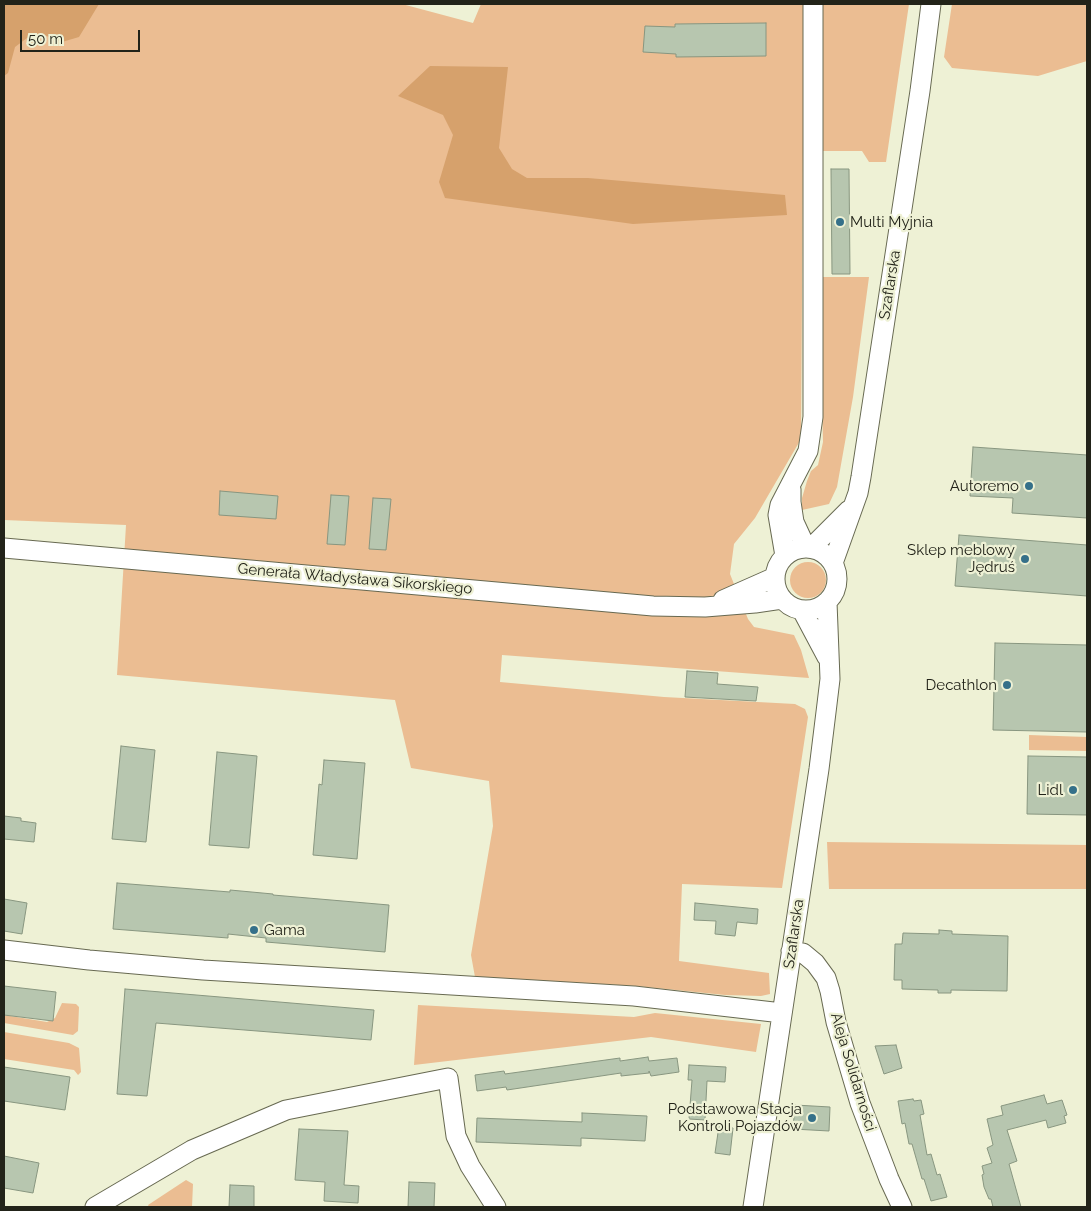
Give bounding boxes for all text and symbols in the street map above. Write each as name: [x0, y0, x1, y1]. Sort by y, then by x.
scale bar: [22, 20, 142, 52]
text: 50 m: [28, 30, 63, 48]
place label: Multi Myjnia: [850, 213, 933, 231]
marker: Multi Myjnia: [834, 216, 846, 228]
street label: Szaflarska: [876, 249, 904, 321]
place label: Autoremo: [950, 477, 1019, 495]
marker: Autoremo: [1023, 480, 1035, 492]
place label: Sklep meblowy Jędruś: [907, 541, 1015, 576]
marker: Sklep meblowy Jędruś: [1019, 553, 1031, 565]
street label: Generała Władysława Sikorskiego: [237, 560, 473, 598]
place label: Decathlon: [926, 676, 997, 694]
marker: Decathlon: [1001, 679, 1013, 691]
place label: Lidl: [1038, 781, 1063, 799]
marker: Lidl: [1067, 784, 1079, 796]
street label: Szaflarska: [780, 898, 808, 970]
place label: Gama: [264, 921, 305, 939]
marker: Gama: [248, 924, 260, 936]
street label: Aleja Solidarności: [826, 1011, 880, 1133]
place label: Podstawowa Stacja Kontroli Pojazdów: [668, 1100, 802, 1135]
marker: Podstawowa Stacja Kontroli Pojazdów: [806, 1112, 818, 1124]

